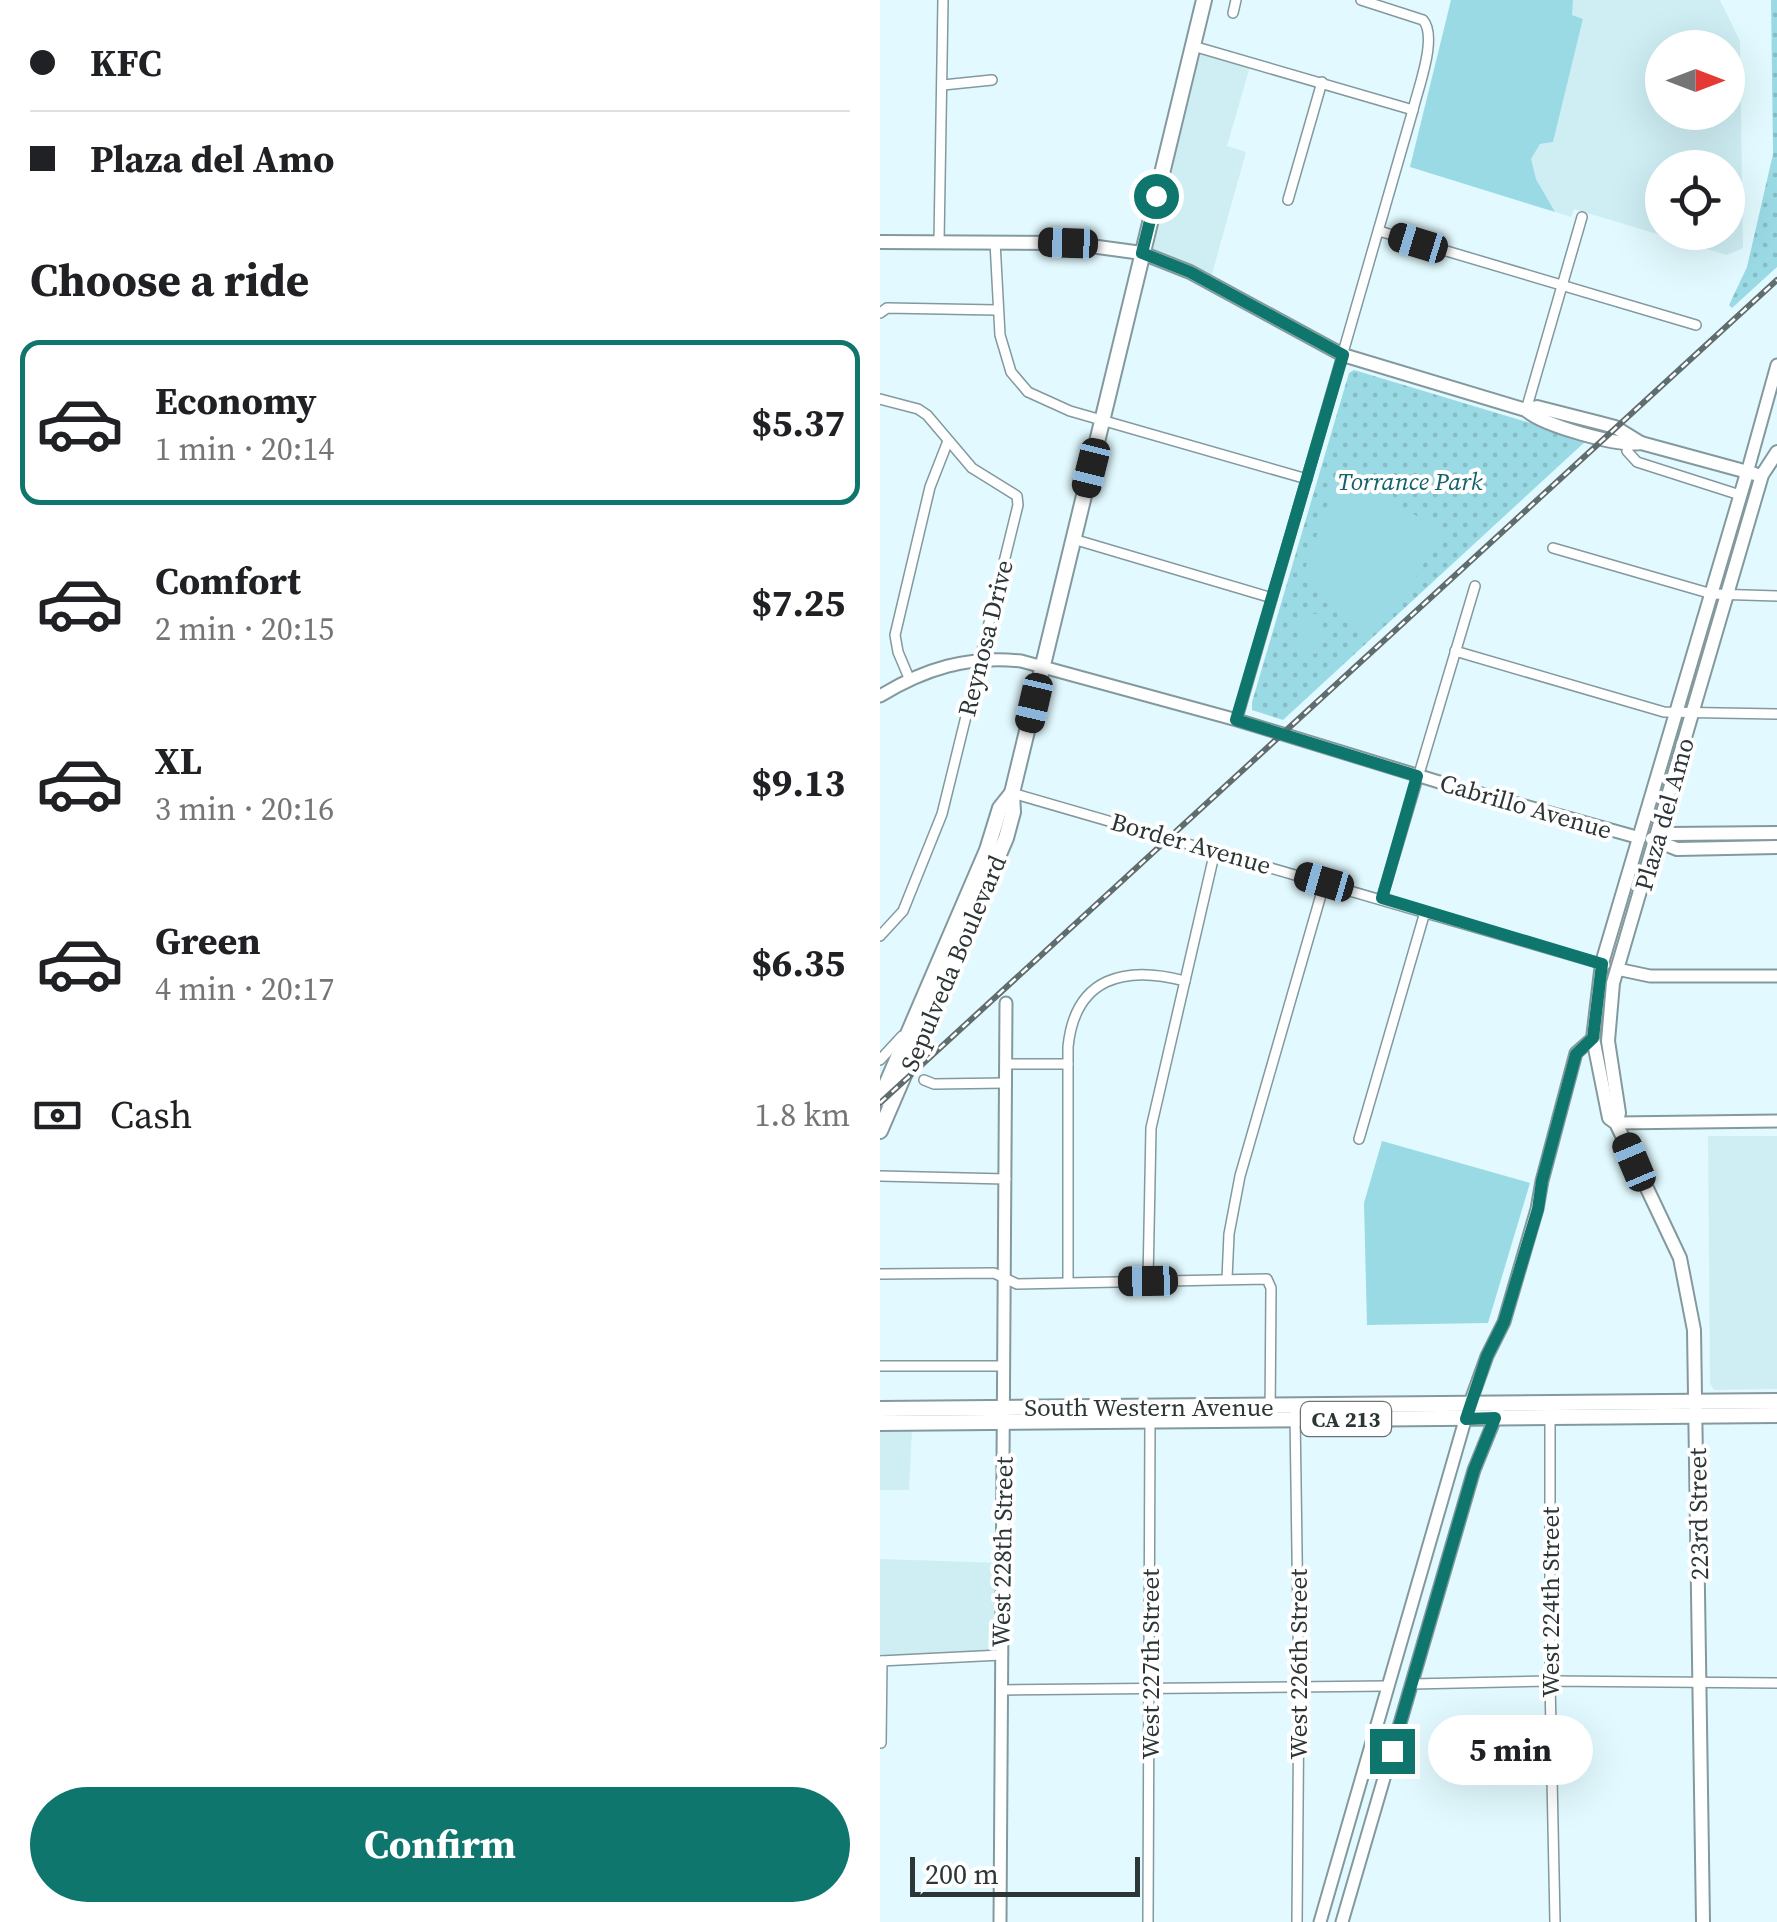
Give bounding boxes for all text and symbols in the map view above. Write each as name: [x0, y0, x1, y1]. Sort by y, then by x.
north arrow: [1645, 30, 1745, 130]
map controls: [1645, 30, 1745, 250]
text: KFC: [90, 37, 162, 89]
text: Plaza del Amo: [90, 133, 334, 185]
button: locate: [1645, 150, 1745, 250]
route start: [1134, 174, 1179, 219]
car: [1385, 220, 1451, 266]
car: [1037, 227, 1099, 259]
text: Choose a ride: [30, 249, 309, 311]
text: Economy: [155, 375, 317, 427]
icon: car: [35, 378, 125, 468]
text: $5.37: [751, 397, 845, 449]
text: 1 min · 20:14: [155, 427, 334, 471]
car: [1069, 435, 1113, 501]
park label: Torrance Park: [1337, 464, 1483, 498]
text: Comfort: [155, 555, 301, 607]
street label: Reynosa Drive: [949, 556, 1021, 720]
icon: car: [35, 558, 125, 648]
text: $7.25: [751, 577, 845, 629]
text: 2 min · 20:15: [155, 607, 334, 651]
car: [1013, 670, 1055, 736]
street label: Plaza del Amo: [1626, 734, 1702, 894]
text: XL: [155, 735, 202, 787]
icon: car: [35, 738, 125, 828]
text: $9.13: [751, 757, 845, 809]
street label: Cabrillo Avenue: [1436, 765, 1616, 847]
text: 3 min · 20:16: [155, 787, 334, 831]
street label: Border Avenue: [1107, 804, 1275, 882]
street label: Sepulveda Boulevard: [892, 850, 1014, 1076]
car: [1291, 859, 1357, 905]
text: Green: [155, 915, 261, 967]
icon: car: [35, 918, 125, 1008]
text: $6.35: [751, 937, 845, 989]
text: 4 min · 20:17: [155, 967, 334, 1011]
icon: cash: [30, 1088, 85, 1143]
text: Cash: [110, 1089, 192, 1141]
text: 1.8 km: [755, 1093, 850, 1137]
car: [1608, 1129, 1660, 1195]
car: [1118, 1265, 1178, 1297]
street label: South Western Avenue: [1024, 1390, 1274, 1424]
road number: CA 213: [1301, 1402, 1391, 1436]
street label: 223rd Street: [1680, 1447, 1716, 1581]
street label: West 228th Street: [983, 1455, 1021, 1648]
street label: West 224th Street: [1533, 1506, 1567, 1697]
street label: West 227th Street: [1133, 1568, 1167, 1759]
street label: West 226th Street: [1281, 1568, 1315, 1759]
callout: 5 min: [1427, 1716, 1592, 1786]
text: 5 min: [1469, 1728, 1552, 1772]
route end: [1370, 1729, 1415, 1774]
button: Confirm: [30, 1787, 850, 1902]
scale bar: [910, 1852, 1140, 1896]
text: 200 m: [925, 1855, 999, 1893]

